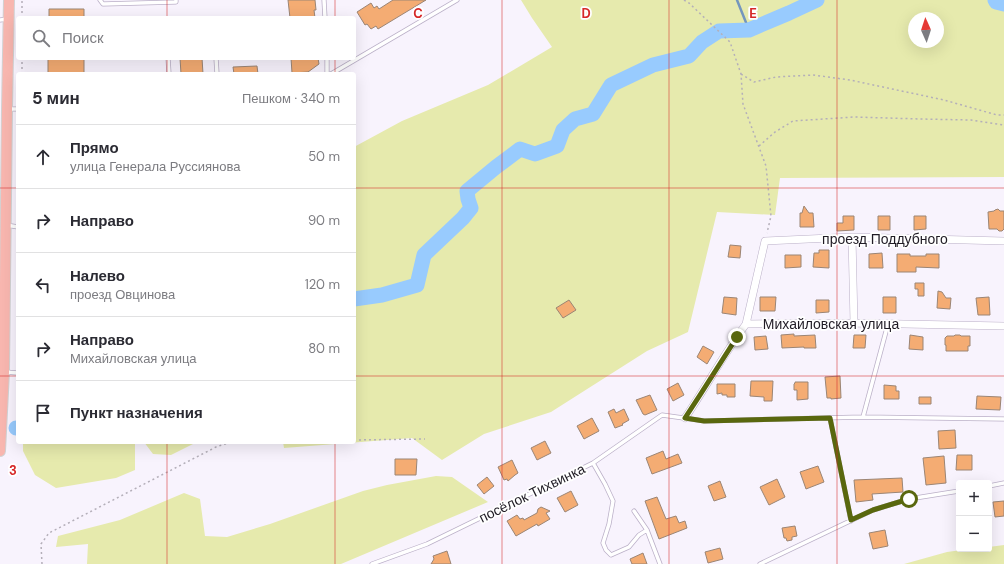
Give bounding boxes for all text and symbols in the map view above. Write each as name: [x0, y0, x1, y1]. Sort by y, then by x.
text: C: [413, 5, 423, 22]
text: D: [581, 5, 591, 22]
text: E: [749, 5, 757, 22]
north arrow: [908, 12, 944, 48]
search box: [16, 16, 356, 60]
icon: search: [30, 27, 52, 49]
text: Поиск: [62, 28, 104, 48]
text: 5 мин: [32, 87, 80, 109]
text: Пешком · 340 m: [242, 90, 340, 107]
text: Прямо: [70, 138, 119, 158]
icon: ahead: [32, 146, 54, 168]
text: 50 m: [308, 148, 340, 165]
text: улица Генерала Руссиянова: [70, 158, 240, 175]
icon: right: [32, 210, 54, 232]
text: Направо: [70, 211, 134, 231]
text: 90 m: [308, 212, 340, 229]
street label: проезд Поддубного: [822, 230, 948, 248]
text: Налево: [70, 266, 125, 286]
icon: left: [32, 274, 54, 296]
text: 120 m: [305, 276, 340, 293]
text: проезд Овцинова: [70, 286, 175, 303]
street label: Михайловская улица: [763, 315, 899, 333]
route end: [728, 328, 746, 346]
text: Направо: [70, 330, 134, 350]
icon: right: [32, 338, 54, 360]
text: 80 m: [308, 340, 340, 357]
text: Михайловская улица: [70, 350, 197, 367]
icon: arrive: [32, 402, 54, 424]
text: Пункт назначения: [70, 403, 203, 423]
street label: посёлок Тихвинка: [476, 459, 588, 527]
text: 3: [9, 462, 17, 479]
map controls: [956, 480, 992, 552]
button: +: [956, 480, 992, 516]
route start: [900, 490, 918, 508]
button: −: [956, 516, 992, 552]

